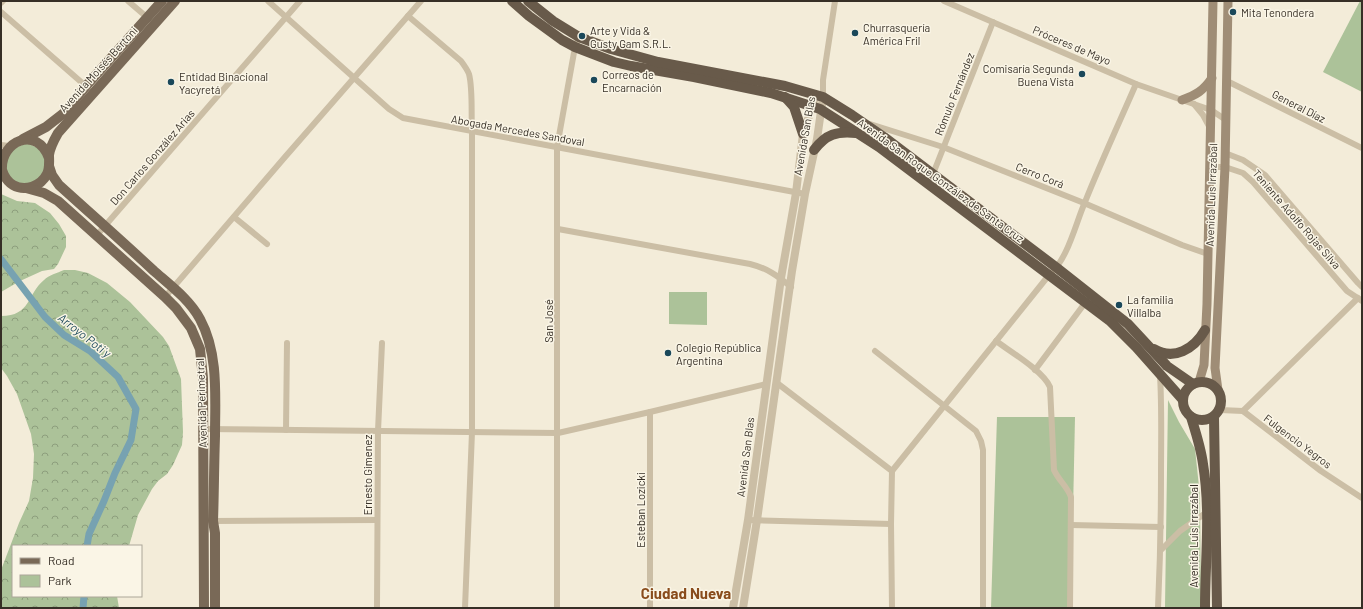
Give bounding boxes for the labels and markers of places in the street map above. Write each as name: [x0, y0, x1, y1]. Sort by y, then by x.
place label: Mita Tenondera: [1241, 6, 1314, 19]
marker: Mita Tenondera: [1228, 7, 1238, 17]
place label: Churrasquería América Fril: [863, 21, 930, 47]
place label: Arte y Vida & Gusty Gam S.R.L.: [590, 24, 671, 50]
marker: Churrasquería América Fril: [850, 28, 860, 38]
marker: Arte y Vida & Gusty Gam S.R.L.: [577, 31, 587, 41]
place label: Comisaría Segunda Buena Vista: [983, 62, 1074, 88]
place label: Correos de Encarnación: [602, 68, 662, 94]
marker: Comisaría Segunda Buena Vista: [1077, 69, 1087, 79]
place label: Entidad Binacional Yacyretá: [179, 70, 268, 96]
marker: Correos de Encarnación: [589, 75, 599, 85]
marker: Entidad Binacional Yacyretá: [166, 77, 176, 87]
place label: La familia Villalba: [1127, 293, 1173, 319]
marker: La familia Villalba: [1114, 300, 1124, 310]
place label: Colegio República Argentina: [676, 341, 761, 367]
marker: Colegio República Argentina: [663, 348, 673, 358]

